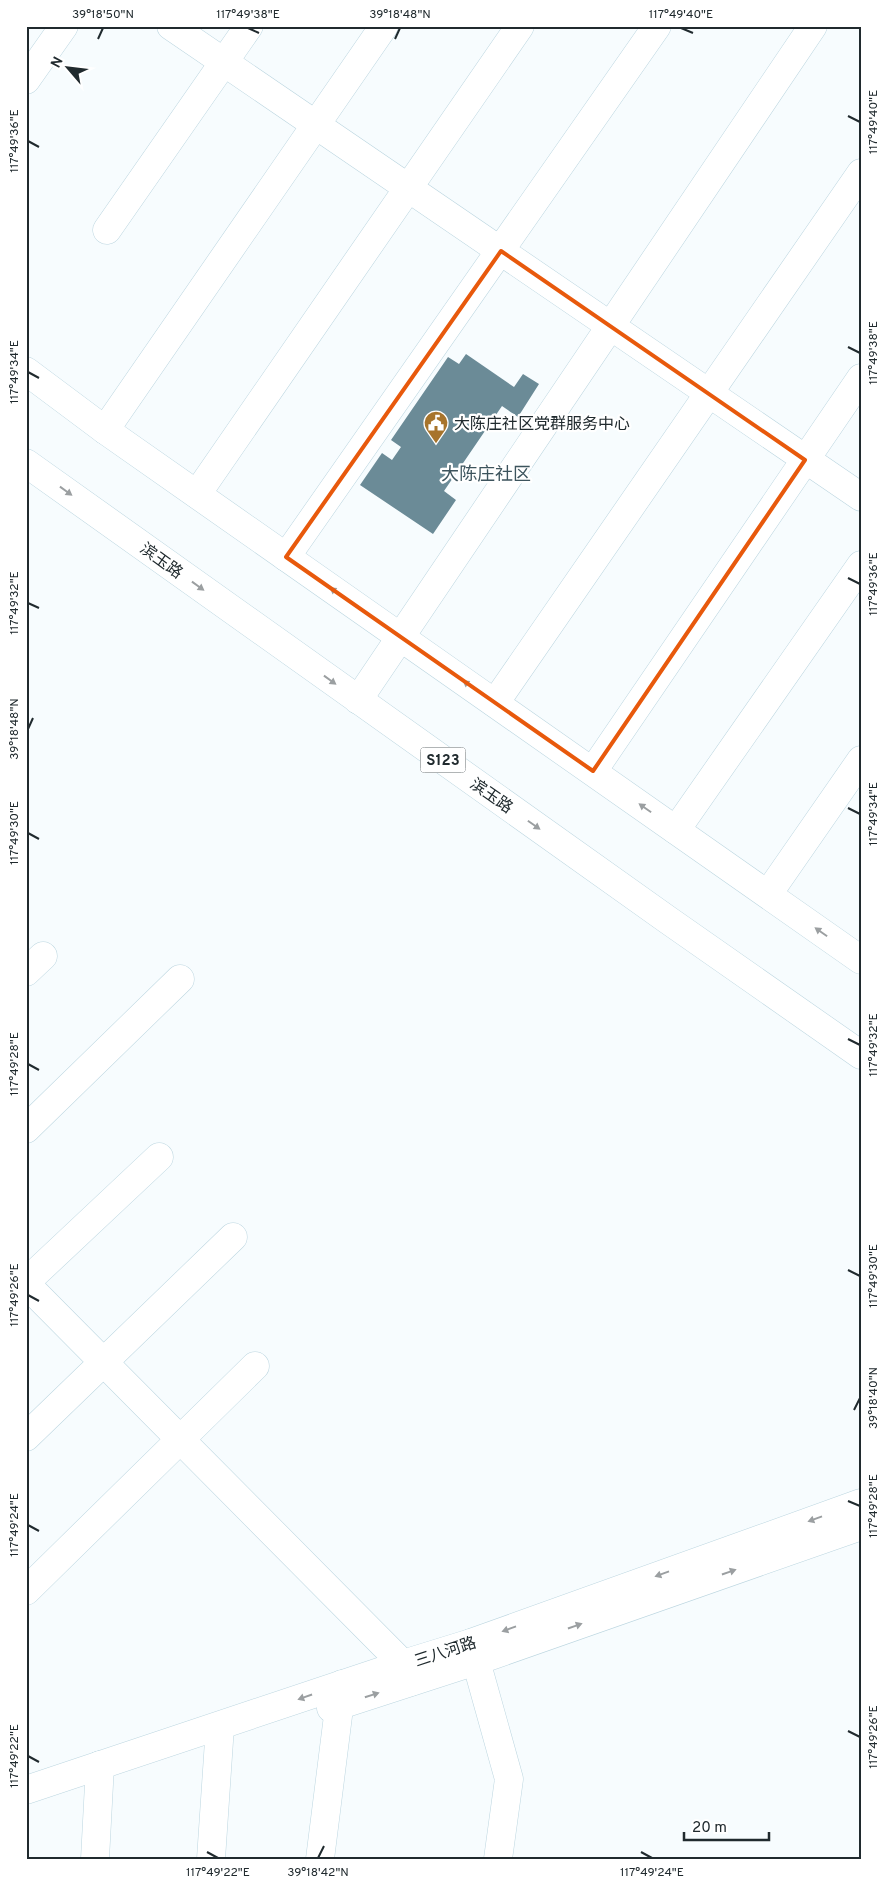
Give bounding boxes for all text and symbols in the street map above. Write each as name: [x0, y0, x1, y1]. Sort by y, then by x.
text: 39°18'50"N: [72, 7, 134, 23]
text: 117°49'38"E: [216, 7, 280, 23]
text: 39°18'48"N: [369, 7, 431, 23]
text: 117°49'40"E: [649, 7, 713, 23]
north arrow: [42, 42, 92, 92]
text: N: [48, 54, 68, 71]
text: 117°49'40"E: [866, 90, 882, 154]
text: 117°49'36"E: [7, 109, 23, 173]
text: 117°49'38"E: [866, 321, 882, 385]
text: 117°49'34"E: [7, 340, 23, 404]
public building icon: 大陈庄社区党群服务中心: [423, 410, 449, 444]
place label: 大陈庄社区党群服务中心: [454, 415, 630, 435]
district label: 大陈庄社区: [441, 464, 531, 487]
one-way arrow: [59, 486, 73, 496]
street label: 滨玉路: [136, 539, 186, 584]
text: 117°49'36"E: [866, 552, 882, 616]
text: 117°49'32"E: [7, 571, 23, 635]
one-way arrow: [191, 580, 204, 591]
one-way arrow: [329, 587, 343, 597]
one-way arrow: [324, 675, 337, 685]
one-way arrow: [462, 680, 476, 690]
text: 39°18'48"N: [7, 698, 23, 760]
road number: S123: [420, 748, 466, 772]
street label: 滨玉路: [465, 775, 516, 819]
text: 117°49'34"E: [866, 782, 882, 846]
text: 117°49'30"E: [7, 801, 23, 865]
one-way arrow: [638, 803, 652, 813]
one-way arrow: [527, 820, 541, 830]
one-way arrow: [814, 927, 828, 937]
text: 117°49'32"E: [866, 1013, 882, 1077]
text: 117°49'28"E: [7, 1032, 23, 1096]
text: 117°49'30"E: [866, 1244, 882, 1308]
text: 117°49'26"E: [7, 1263, 23, 1327]
text: 39°18'40"N: [866, 1367, 882, 1429]
text: 117°49'28"E: [866, 1474, 882, 1538]
text: 117°49'24"E: [7, 1493, 23, 1557]
one-way arrow: [807, 1515, 822, 1523]
one-way arrow: [721, 1568, 736, 1575]
one-way arrow: [654, 1570, 669, 1578]
one-way arrow: [568, 1622, 583, 1629]
one-way arrow: [501, 1625, 516, 1633]
street label: 三八河路: [412, 1634, 479, 1672]
one-way arrow: [364, 1690, 379, 1698]
one-way arrow: [297, 1693, 312, 1701]
text: 117°49'26"E: [866, 1705, 882, 1769]
text: 117°49'22"E: [7, 1724, 23, 1788]
scale bar: [684, 1810, 770, 1842]
text: 20 m: [692, 1819, 727, 1838]
text: 117°49'22"E: [186, 1865, 250, 1881]
text: 39°18'42"N: [287, 1865, 349, 1881]
text: 117°49'24"E: [620, 1865, 684, 1881]

